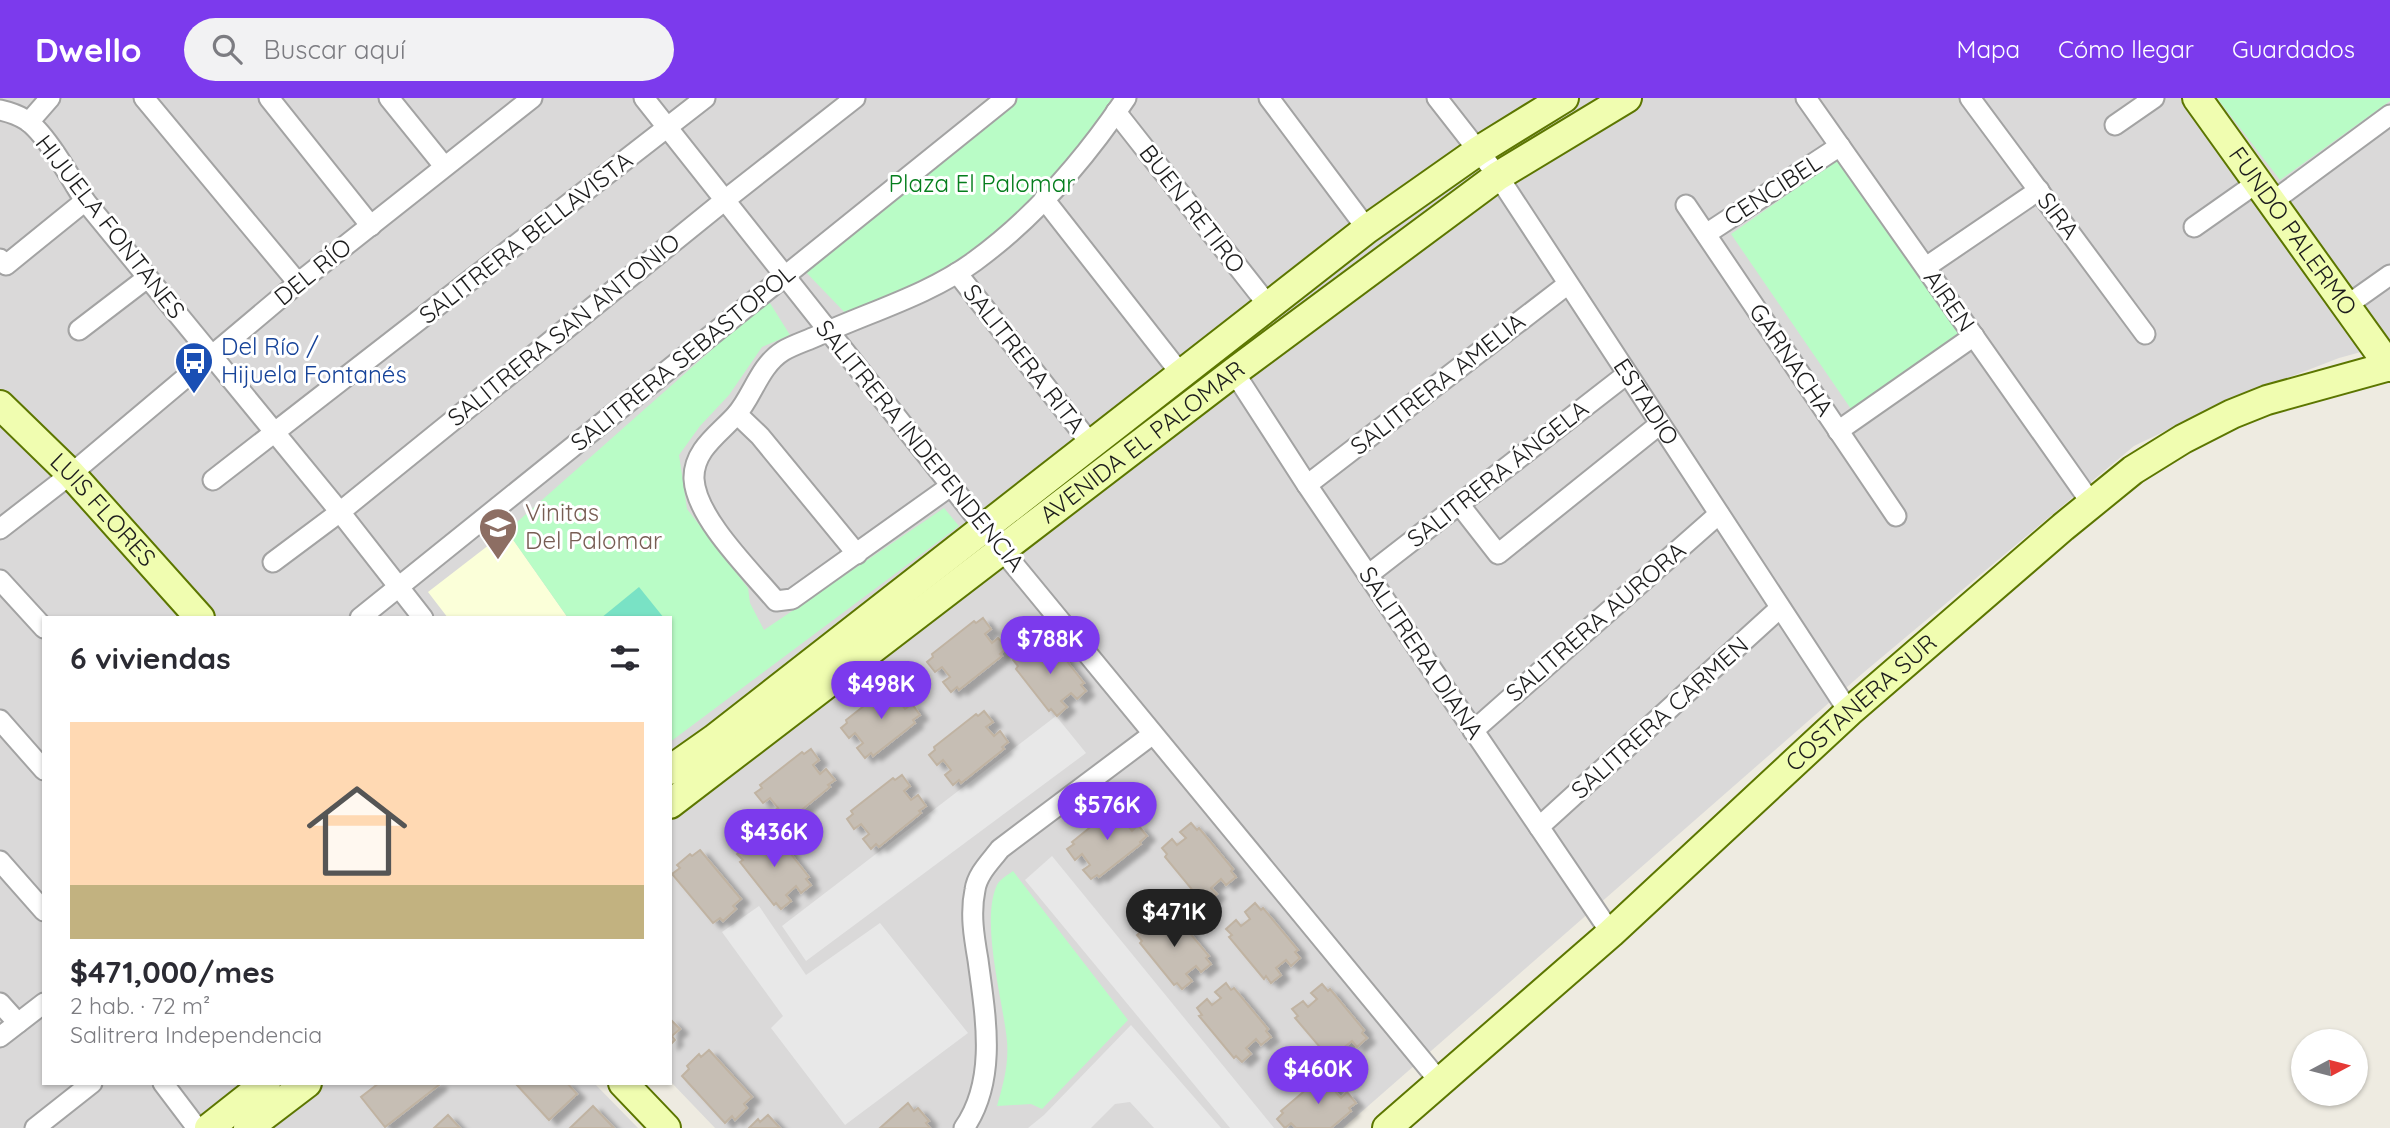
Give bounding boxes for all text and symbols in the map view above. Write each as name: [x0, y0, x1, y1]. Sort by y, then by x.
search box: [184, 18, 674, 81]
text: Dwello: [35, 29, 142, 70]
icon: search: [208, 30, 246, 68]
text: Buscar aquí: [264, 33, 406, 66]
text: Mapa: [1957, 34, 2020, 64]
text: Cómo llegar: [2058, 34, 2194, 64]
text: Guardados: [2232, 34, 2355, 64]
street label: HIJUELA FONTANES: [30, 128, 192, 324]
street label: BUEN RETIRO: [1133, 138, 1252, 279]
street label: FUNDO PALERMO: [2223, 141, 2364, 321]
street label: SALITRERA BELLAVISTA: [413, 145, 638, 330]
street label: CENCIBEL: [1718, 146, 1827, 232]
park label: Plaza El Palomar: [889, 168, 1075, 198]
street label: SIRA: [2031, 186, 2086, 245]
street label: SALITRERA SAN ANTONIO: [441, 226, 686, 432]
street label: DEL RÍO: [268, 231, 357, 311]
street label: SALITRERA SEBASTOPOL: [564, 257, 801, 457]
street label: AIREN: [1918, 264, 1982, 337]
street label: SALITRERA RITA: [957, 278, 1092, 439]
street label: GARNACHA: [1743, 297, 1841, 422]
street label: SALITRERA AMELIA: [1344, 306, 1531, 461]
street label: SALITRERA INDEPENDENCIA: [810, 313, 1032, 577]
place label: Del Río / Hijuela Fontanés: [221, 331, 407, 389]
bus stop icon: Del Río / Hijuela Fontanés: [173, 340, 215, 395]
street label: ESTADIO: [1607, 352, 1686, 450]
street label: AVENIDA EL PALOMAR: [1033, 353, 1250, 529]
street label: SALITRERA ÁNGELA: [1401, 393, 1594, 553]
street label: LUIS FLORES: [44, 446, 163, 572]
place label: Vinitas Del Palomar: [525, 497, 662, 555]
school or university icon: Vinitas Del Palomar: [477, 506, 519, 561]
street label: SALITRERA AURORA: [1499, 535, 1691, 707]
street label: SALITRERA DIANA: [1353, 560, 1491, 745]
pin: $788K: [1001, 616, 1099, 676]
text: $788K: [1017, 624, 1083, 653]
street label: COSTANERA SUR: [1779, 627, 1942, 777]
street label: SALITRERA CARMEN: [1564, 630, 1754, 805]
text: 6 viviendas: [70, 639, 231, 677]
icon: filters: [606, 639, 644, 677]
pin: $498K: [832, 662, 930, 721]
text: $498K: [847, 669, 915, 698]
icon: home: [294, 768, 420, 894]
pin: $576K: [1058, 782, 1156, 842]
text: $576K: [1074, 790, 1140, 819]
pin: $436K: [725, 810, 823, 869]
text: $436K: [740, 817, 808, 846]
pin: $471K: [1125, 890, 1223, 949]
text: $471K: [1142, 897, 1206, 926]
text: $471,000/mes: [70, 953, 274, 991]
text: 2 hab. · 72 m²: [70, 991, 210, 1020]
text: Salitrera Independencia: [70, 1020, 322, 1049]
north arrow: [2291, 1029, 2368, 1106]
map controls: [2291, 1029, 2368, 1106]
pin: $460K: [1269, 1046, 1367, 1106]
text: $460K: [1283, 1054, 1353, 1083]

